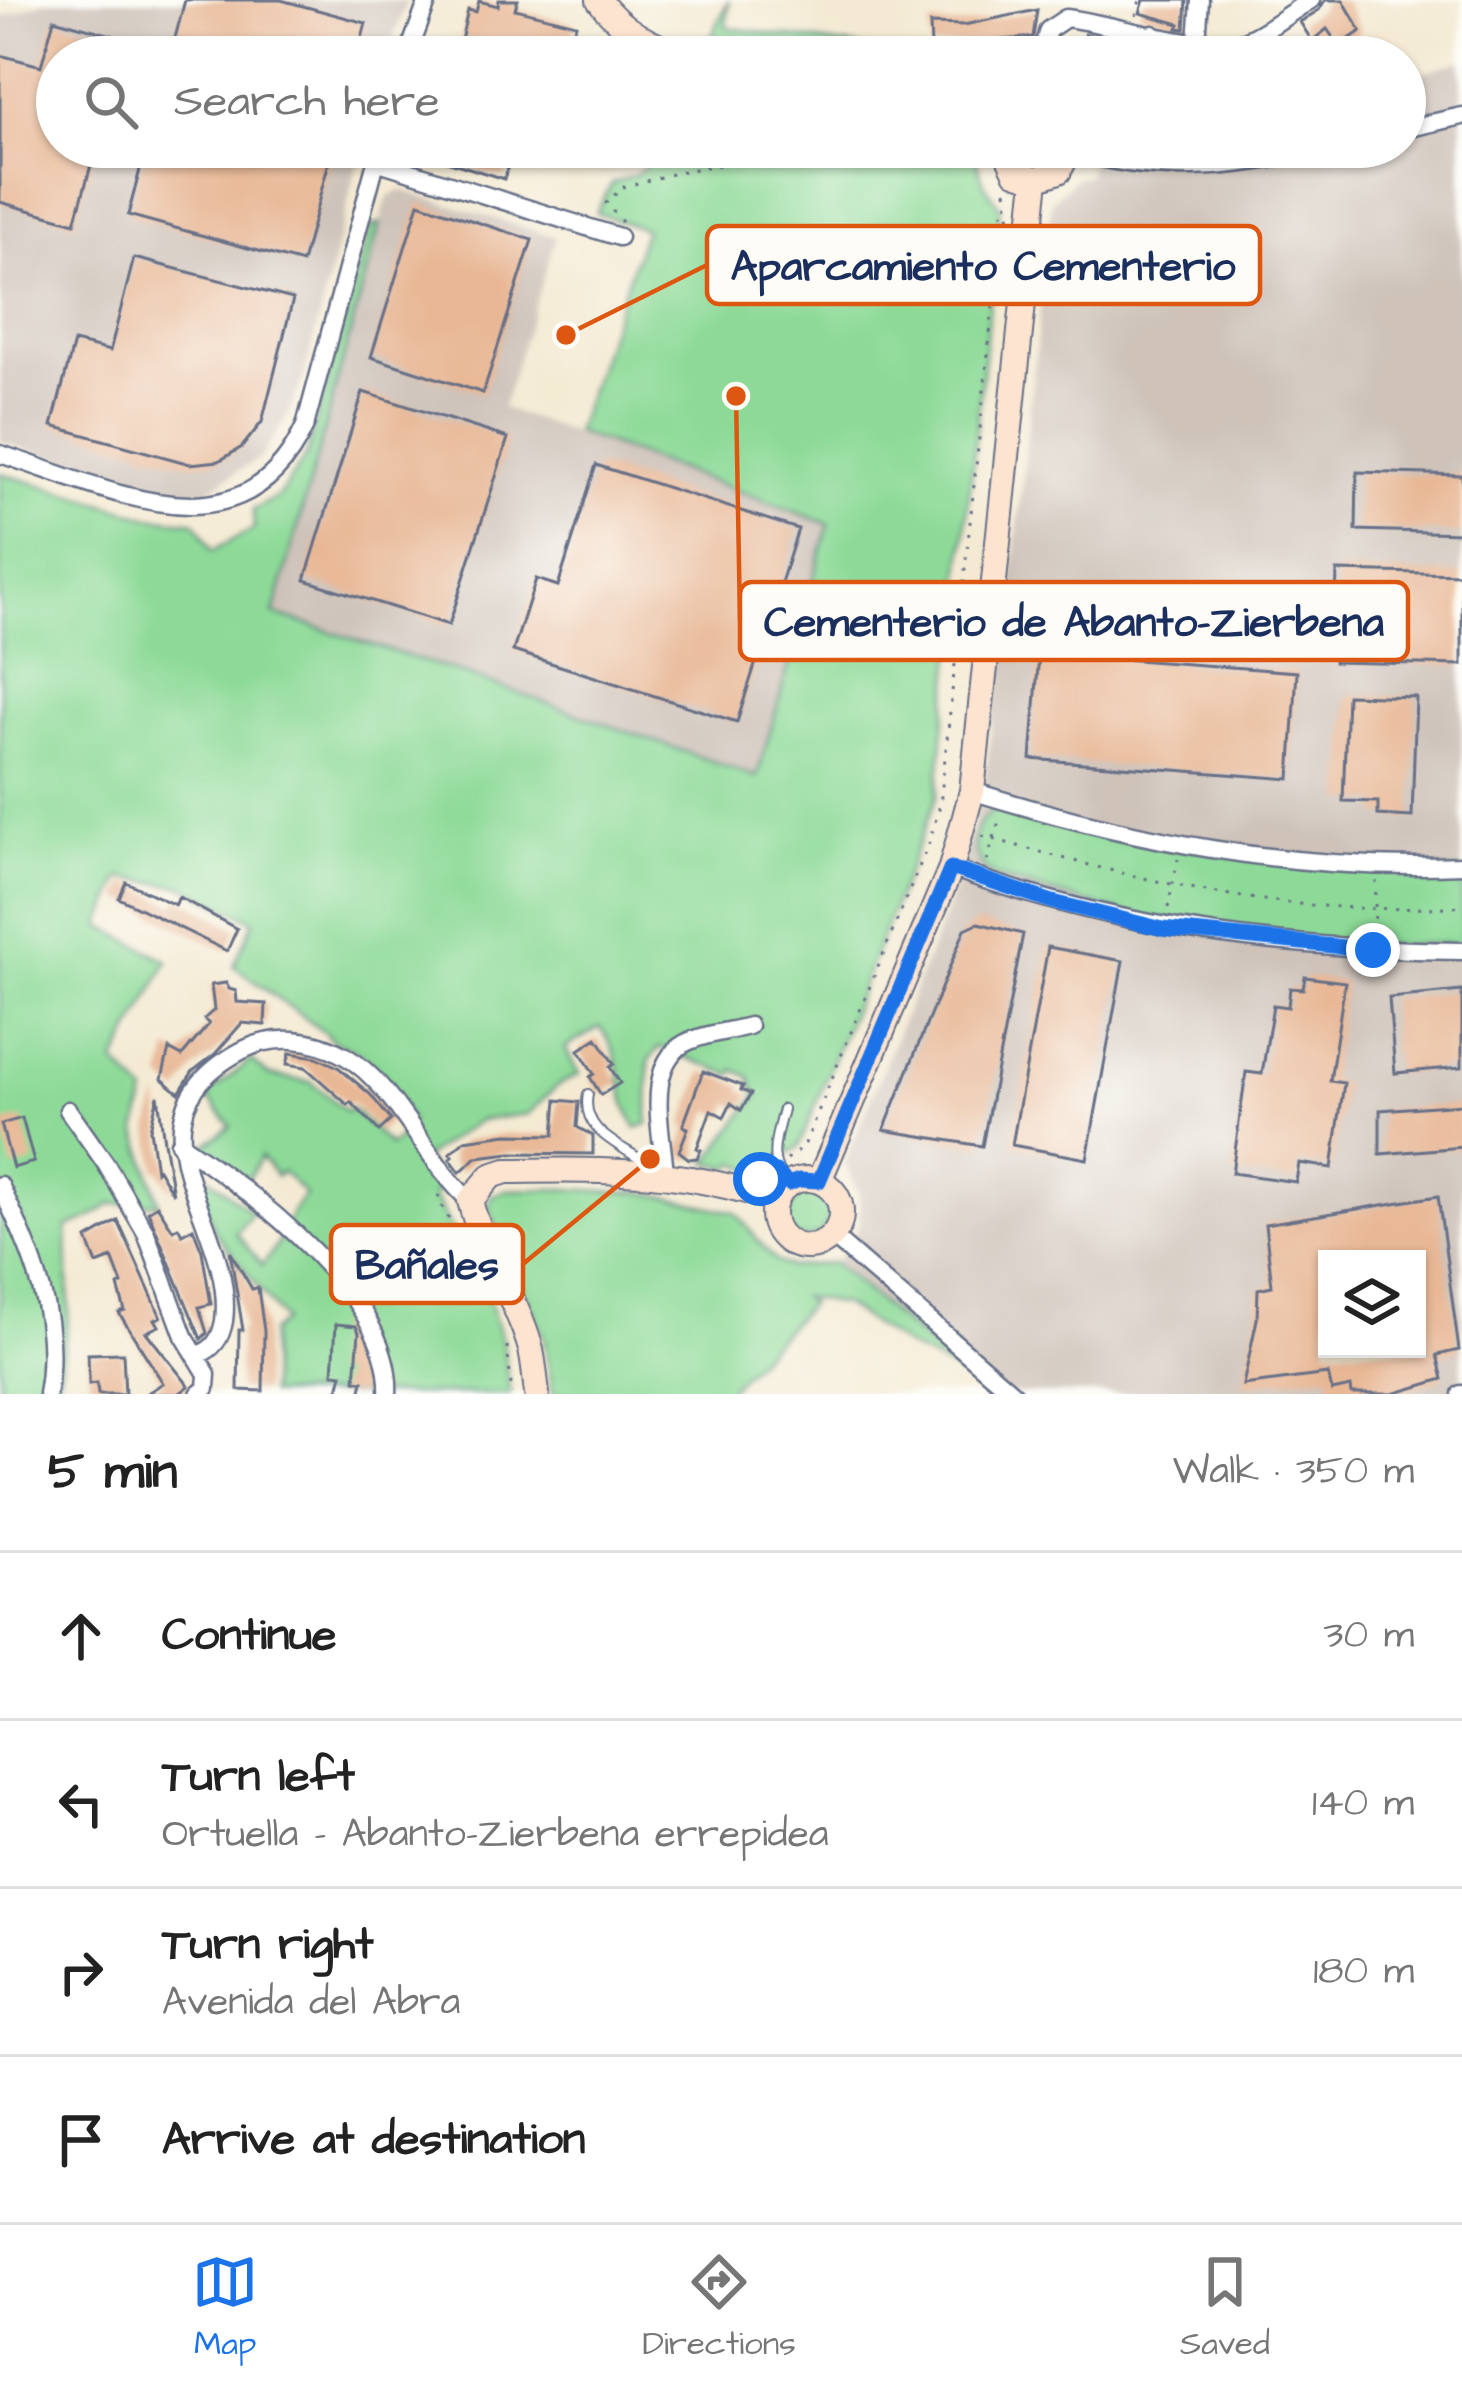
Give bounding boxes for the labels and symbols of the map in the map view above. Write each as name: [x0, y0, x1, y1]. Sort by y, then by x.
callout: Aparcamiento Cementerio: [707, 226, 1260, 304]
text: Aparcamiento Cementerio: [731, 239, 1236, 297]
callout: Cementerio de Abanto-Zierbena: [740, 582, 1408, 660]
text: Cementerio de Abanto-Zierbena: [764, 595, 1385, 653]
route end: [1346, 923, 1400, 977]
route start: [733, 1152, 787, 1206]
callout: Bañales: [331, 1225, 523, 1303]
text: Bañales: [355, 1238, 499, 1296]

